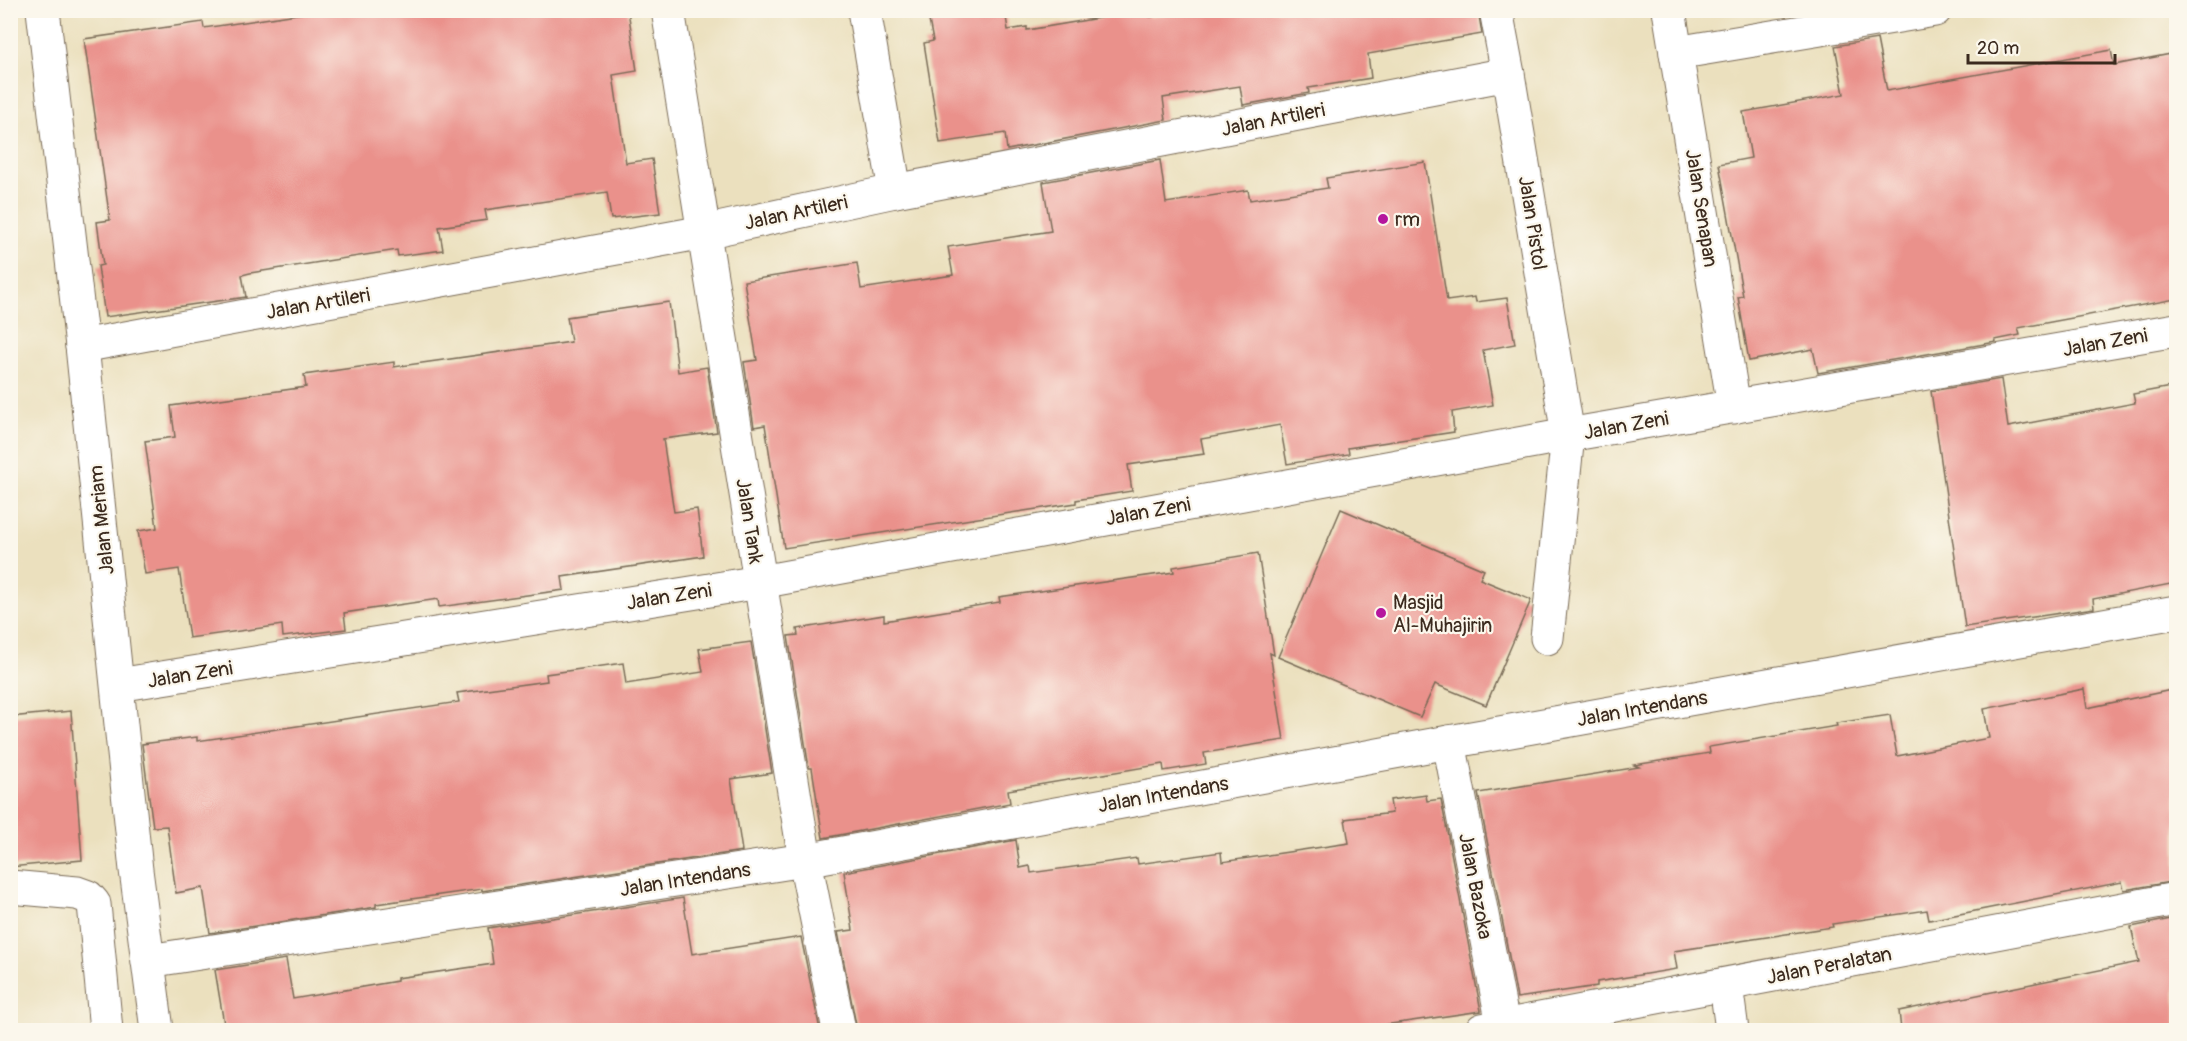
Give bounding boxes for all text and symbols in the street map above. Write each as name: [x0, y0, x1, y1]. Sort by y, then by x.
scale bar: [1968, 27, 2115, 65]
text: 20 m: [1977, 37, 2019, 60]
street label: Jalan Artileri: [1219, 97, 1327, 142]
street label: Jalan Senapan: [1680, 147, 1723, 269]
street label: Jalan Pistol: [1513, 174, 1552, 272]
street label: Jalan Artileri: [742, 189, 850, 236]
place label: rm: [1395, 207, 1420, 232]
marker: rm: [1376, 212, 1390, 226]
street label: Jalan Artileri: [264, 282, 372, 325]
street label: Jalan Zeni: [2061, 323, 2150, 362]
street label: Jalan Zeni: [1582, 406, 1671, 445]
street label: Jalan Meriam: [83, 464, 120, 576]
street label: Jalan Tank: [730, 477, 769, 566]
street label: Jalan Zeni: [1104, 492, 1193, 531]
street label: Jalan Zeni: [625, 577, 713, 616]
place label: Masjid Al-Muhajirin: [1393, 590, 1492, 638]
marker: Masjid Al-Muhajirin: [1374, 606, 1388, 620]
street label: Jalan Zeni: [146, 655, 234, 694]
street label: Jalan Intendans: [1575, 685, 1709, 732]
street label: Jalan Intendans: [1096, 771, 1230, 818]
street label: Jalan Bazoka: [1453, 831, 1498, 941]
street label: Jalan Intendans: [618, 857, 752, 902]
street label: Jalan Peralatan: [1764, 941, 1894, 990]

